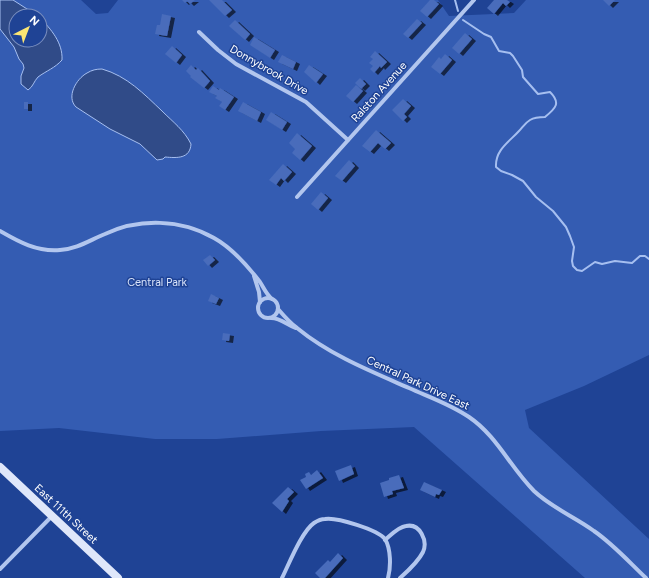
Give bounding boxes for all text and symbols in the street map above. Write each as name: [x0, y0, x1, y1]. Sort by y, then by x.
north arrow: [8, 8, 48, 48]
text: N: [27, 13, 42, 29]
street label: Donnybrook Drive: [227, 42, 311, 98]
street label: Ralston Avenue: [349, 59, 409, 125]
park label: Central Park: [127, 276, 187, 289]
street label: Central Park Drive East: [365, 353, 471, 413]
street label: East 111th Street: [32, 481, 100, 547]

